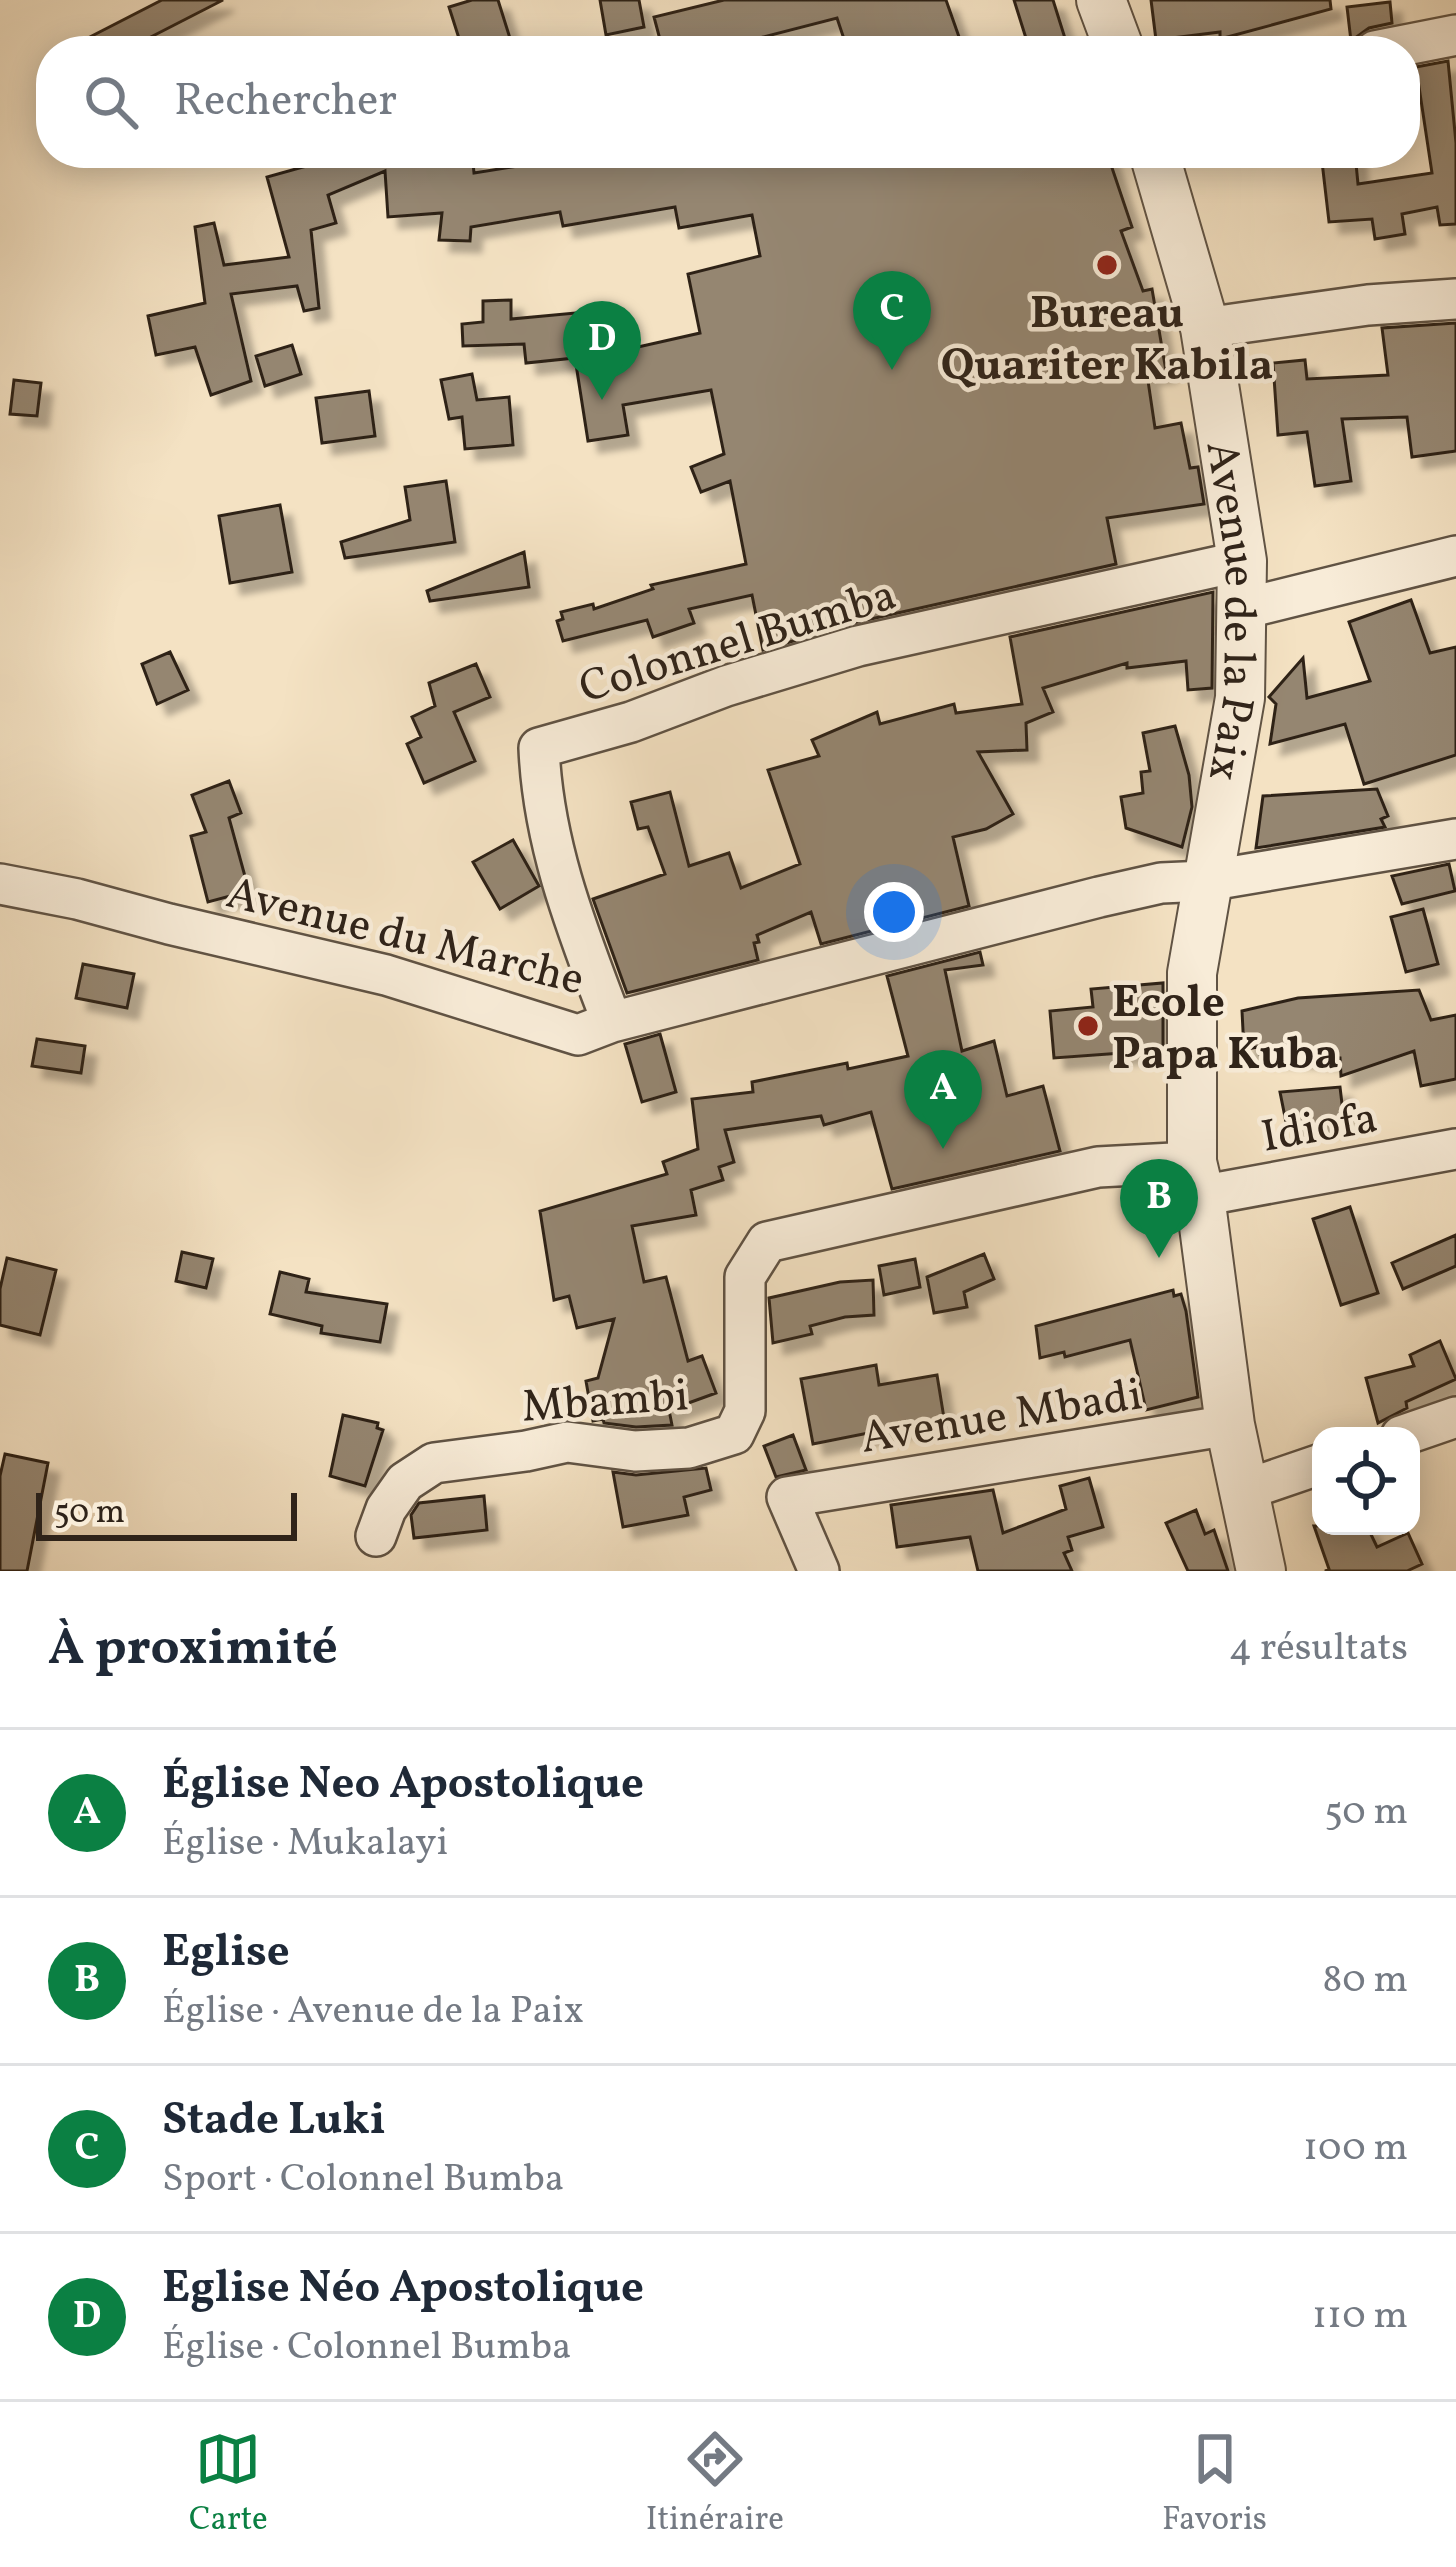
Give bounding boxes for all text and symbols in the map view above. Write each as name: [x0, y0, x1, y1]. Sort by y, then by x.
search box: [36, 36, 1420, 168]
icon: search: [78, 69, 144, 135]
text: Rechercher: [174, 71, 397, 134]
marker: Bureau Quariter Kabila: [1094, 252, 1120, 278]
pin: C: [853, 271, 931, 370]
place label: Bureau Quariter Kabila: [941, 284, 1273, 399]
pin: D: [563, 301, 641, 400]
street label: Avenue de la Paix: [1187, 437, 1269, 785]
street label: Colonnel Bumba: [572, 565, 904, 721]
street label: Avenue du Marche: [220, 863, 590, 1013]
your location: [864, 882, 924, 942]
place label: Ecole Papa Kuba: [1112, 973, 1339, 1088]
marker: Ecole Papa Kuba: [1075, 1013, 1101, 1039]
pin: A: [904, 1050, 982, 1149]
street label: Idiofa: [1257, 1088, 1383, 1171]
pin: B: [1120, 1159, 1198, 1258]
street label: Avenue Mbadi: [857, 1365, 1147, 1472]
street label: Mbambi: [520, 1366, 691, 1441]
map controls: [1312, 1427, 1420, 1535]
button: locate: [1312, 1427, 1420, 1535]
scale bar: [36, 1487, 297, 1540]
text: 50 m: [54, 1491, 125, 1537]
text: À proximité: [48, 1614, 338, 1685]
text: 4 résultats: [1229, 1622, 1408, 1676]
text: Église Neo Apostolique: [162, 1754, 644, 1817]
text: A: [73, 1786, 101, 1840]
text: 50 m: [1324, 1786, 1408, 1840]
text: Église · Mukalayi: [162, 1817, 448, 1871]
text: Eglise: [162, 1922, 290, 1985]
text: B: [74, 1954, 100, 2008]
text: 80 m: [1322, 1954, 1408, 2008]
text: Église · Avenue de la Paix: [162, 1985, 584, 2039]
text: Stade Luki: [162, 2090, 386, 2153]
text: C: [74, 2122, 100, 2176]
text: 100 m: [1303, 2122, 1408, 2176]
text: Sport · Colonnel Bumba: [162, 2153, 564, 2207]
text: Eglise Néo Apostolique: [162, 2258, 644, 2321]
text: D: [73, 2290, 101, 2344]
text: 110 m: [1312, 2290, 1408, 2344]
text: Église · Colonnel Bumba: [162, 2321, 572, 2375]
tab: Carte: [189, 2426, 268, 2544]
tab: Itinéraire: [646, 2426, 784, 2544]
tab: Favoris: [1162, 2426, 1267, 2544]

